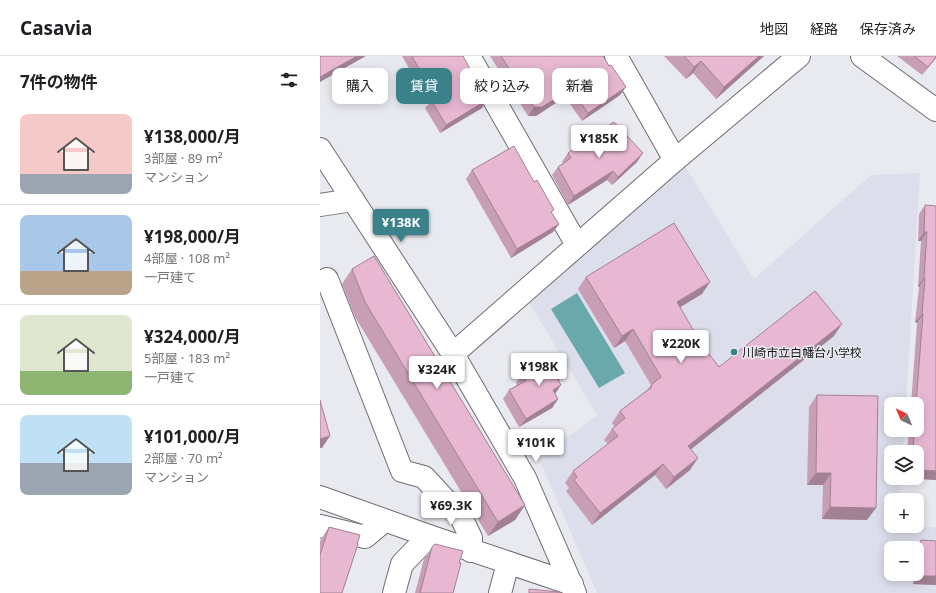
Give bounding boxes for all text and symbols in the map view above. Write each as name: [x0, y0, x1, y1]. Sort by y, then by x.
text: Casavia: [20, 15, 92, 41]
text: 地図: [760, 19, 788, 38]
text: 経路: [810, 19, 838, 38]
text: 保存済み: [860, 19, 916, 38]
chip: 購入: [332, 68, 388, 104]
chip: 賃貸: [396, 68, 452, 104]
chip: 絞り込み: [460, 68, 544, 104]
chip: 新着: [552, 68, 608, 104]
icon: filters: [278, 69, 300, 91]
text: 7件の物件: [20, 70, 98, 93]
text: ¥138,000/月: [144, 125, 241, 148]
pin: ¥185K: [571, 125, 627, 159]
text: ¥185K: [580, 129, 618, 147]
icon: home: [52, 130, 100, 178]
text: 3部屋 · 89 m²: [144, 149, 223, 167]
text: マンション: [144, 168, 209, 186]
pin: ¥138K: [373, 209, 429, 243]
text: ¥138K: [382, 213, 420, 231]
text: ¥198,000/月: [144, 225, 241, 248]
icon: home: [52, 231, 100, 279]
text: 4部屋 · 108 m²: [144, 249, 230, 267]
text: 一戸建て: [144, 268, 196, 286]
text: ¥324,000/月: [144, 325, 241, 348]
pin: ¥220K: [653, 330, 709, 364]
icon: home: [52, 331, 100, 379]
text: ¥220K: [662, 334, 700, 352]
place label: 川崎市立白幡台小学校: [742, 344, 862, 361]
marker: 川崎市立白幡台小学校: [729, 347, 739, 357]
text: 5部屋 · 183 m²: [144, 349, 230, 367]
pin: ¥198K: [511, 353, 567, 387]
pin: ¥324K: [409, 356, 465, 390]
text: ¥198K: [520, 357, 558, 375]
text: ¥324K: [418, 360, 456, 378]
text: 一戸建て: [144, 368, 196, 386]
north arrow: [884, 397, 924, 437]
map controls: [884, 397, 924, 581]
text: ¥101,000/月: [144, 425, 241, 448]
pin: ¥101K: [508, 429, 564, 463]
icon: home: [52, 431, 100, 479]
text: ¥101K: [517, 433, 555, 451]
button: layers: [884, 445, 924, 485]
text: 2部屋 · 70 m²: [144, 449, 223, 467]
text: マンション: [144, 468, 209, 486]
pin: ¥69.3K: [418, 492, 484, 526]
button: +: [884, 493, 924, 533]
text: ¥69.3K: [430, 496, 472, 514]
button: −: [884, 541, 924, 581]

